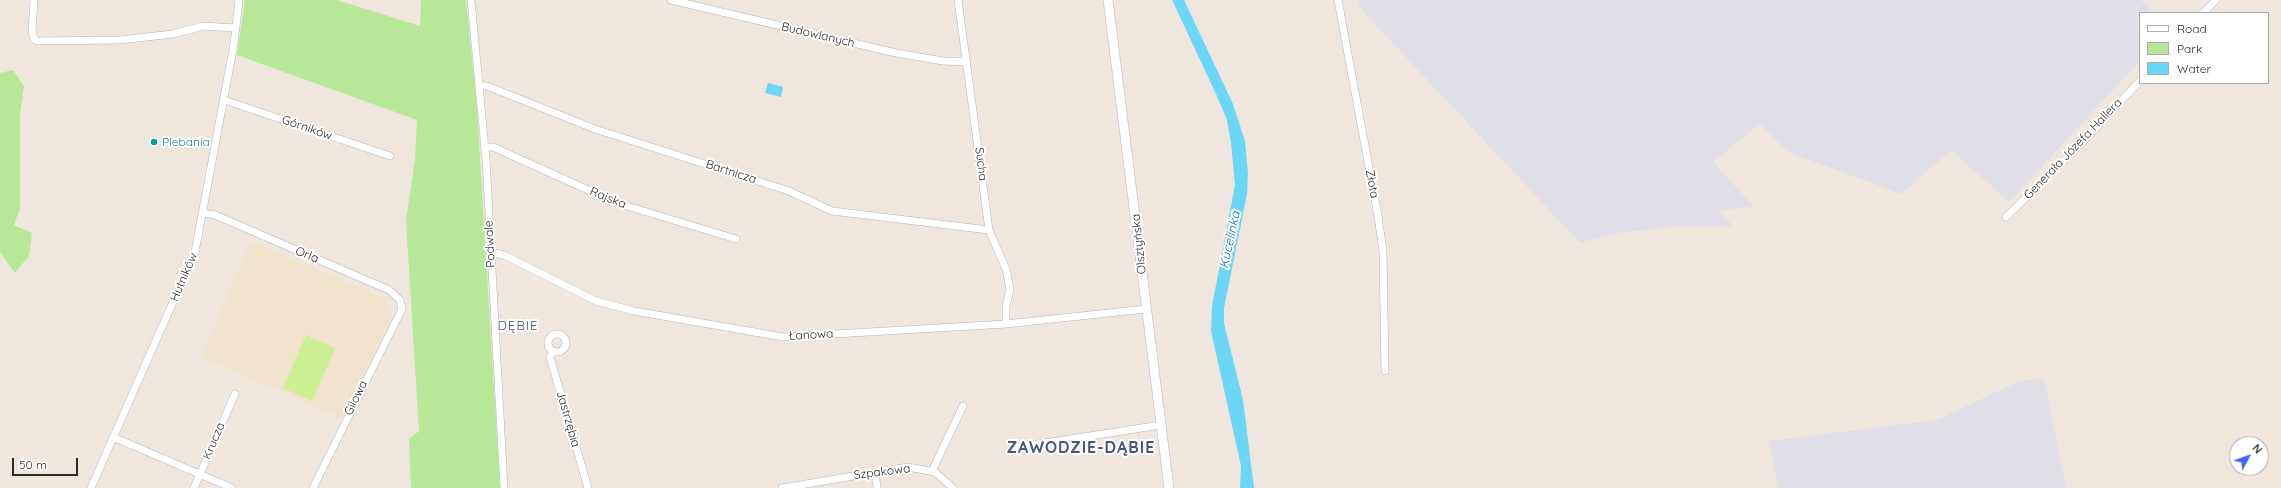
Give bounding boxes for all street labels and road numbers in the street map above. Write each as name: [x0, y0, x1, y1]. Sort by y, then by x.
street label: Budowlanych: [780, 20, 856, 50]
street label: Generała Józefa Hallera: [2021, 95, 2125, 203]
street label: Górników: [280, 113, 334, 143]
street label: Sucha: [972, 146, 990, 182]
street label: Bartnicza: [704, 157, 758, 187]
street label: Złota: [1362, 168, 1382, 200]
street label: Rajska: [588, 184, 628, 212]
street label: Olsztyńska: [1129, 213, 1149, 275]
street label: Podwale: [482, 220, 498, 268]
street label: Orla: [293, 244, 321, 266]
street label: Hutników: [167, 250, 201, 304]
street label: Łanowa: [788, 327, 834, 343]
street label: Gilowa: [341, 378, 371, 418]
street label: Jastrzębia: [553, 389, 583, 449]
street label: Krucza: [200, 420, 228, 462]
street label: Szpakowa: [853, 461, 911, 483]

